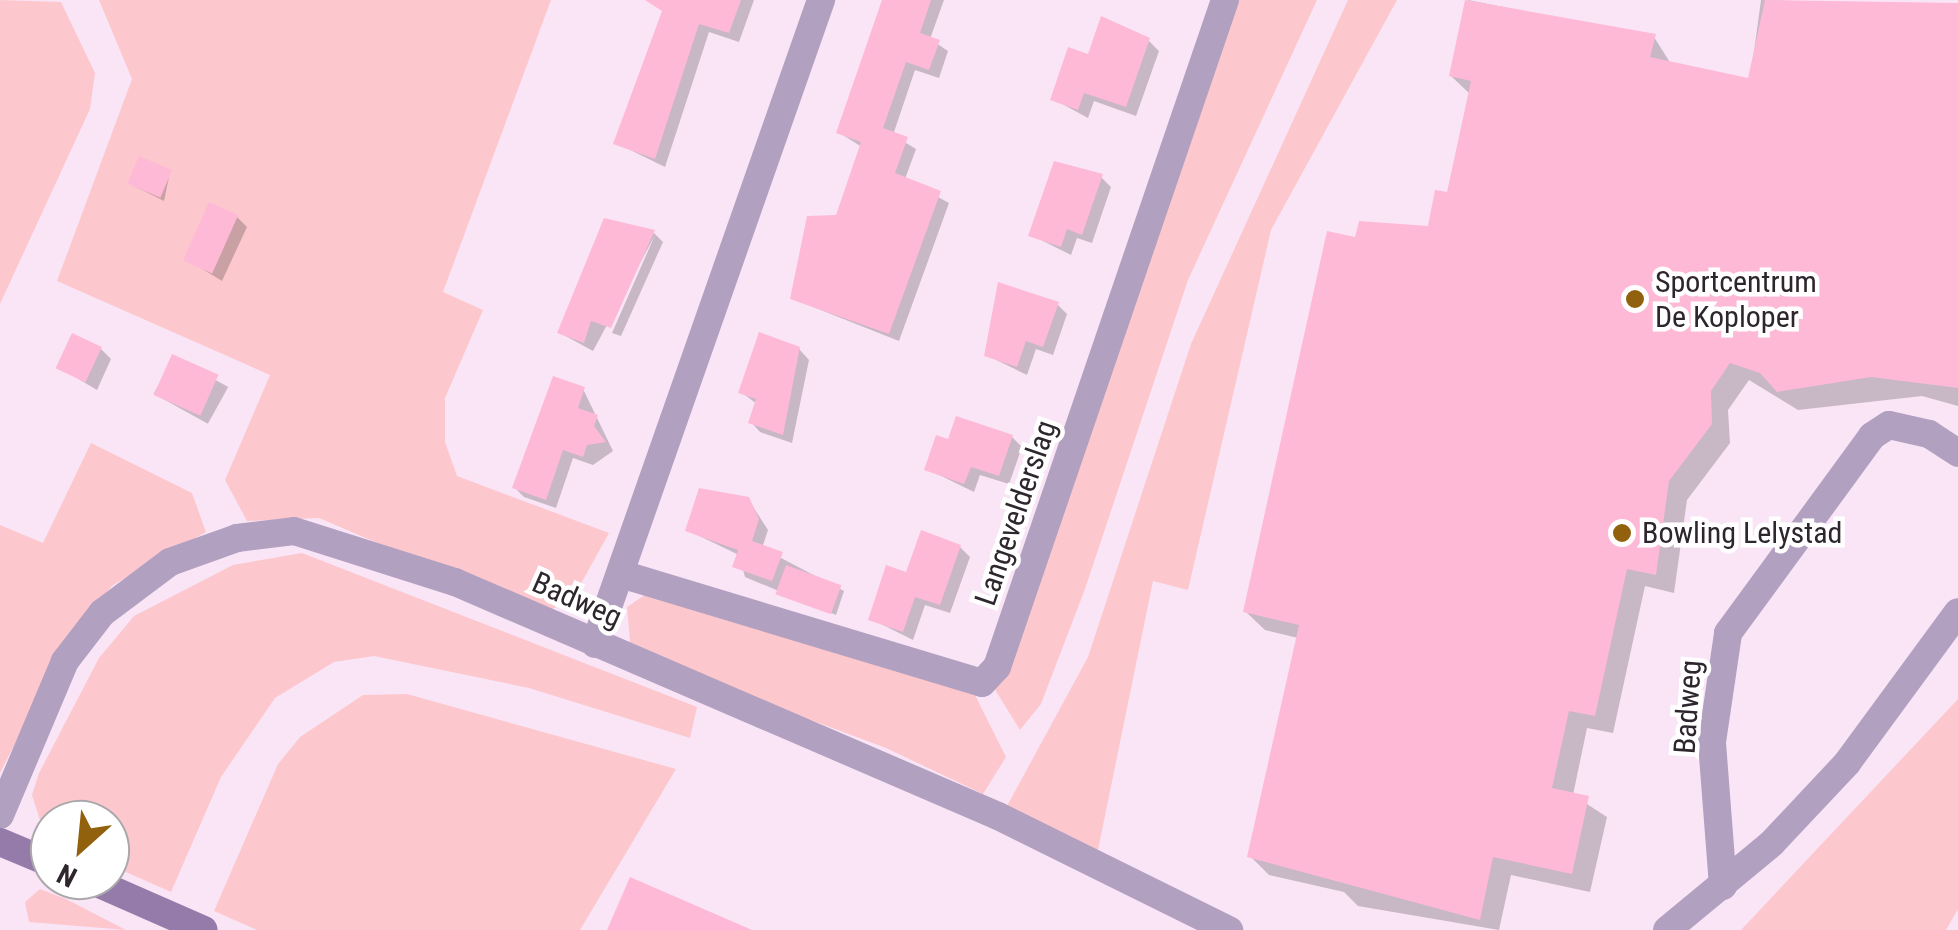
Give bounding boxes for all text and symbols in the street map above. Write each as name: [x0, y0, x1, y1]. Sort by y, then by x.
place label: Sportcentrum De Koploper: [1655, 264, 1817, 334]
marker: Sportcentrum De Koploper: [1624, 288, 1646, 310]
street label: Langevelderslag: [968, 416, 1064, 610]
place label: Bowling Lelystad: [1642, 515, 1842, 551]
marker: Bowling Lelystad: [1611, 522, 1633, 544]
street label: Badweg: [527, 564, 627, 636]
street label: Badweg: [1667, 659, 1709, 755]
north arrow: [30, 800, 130, 900]
text: N: [52, 857, 82, 894]

